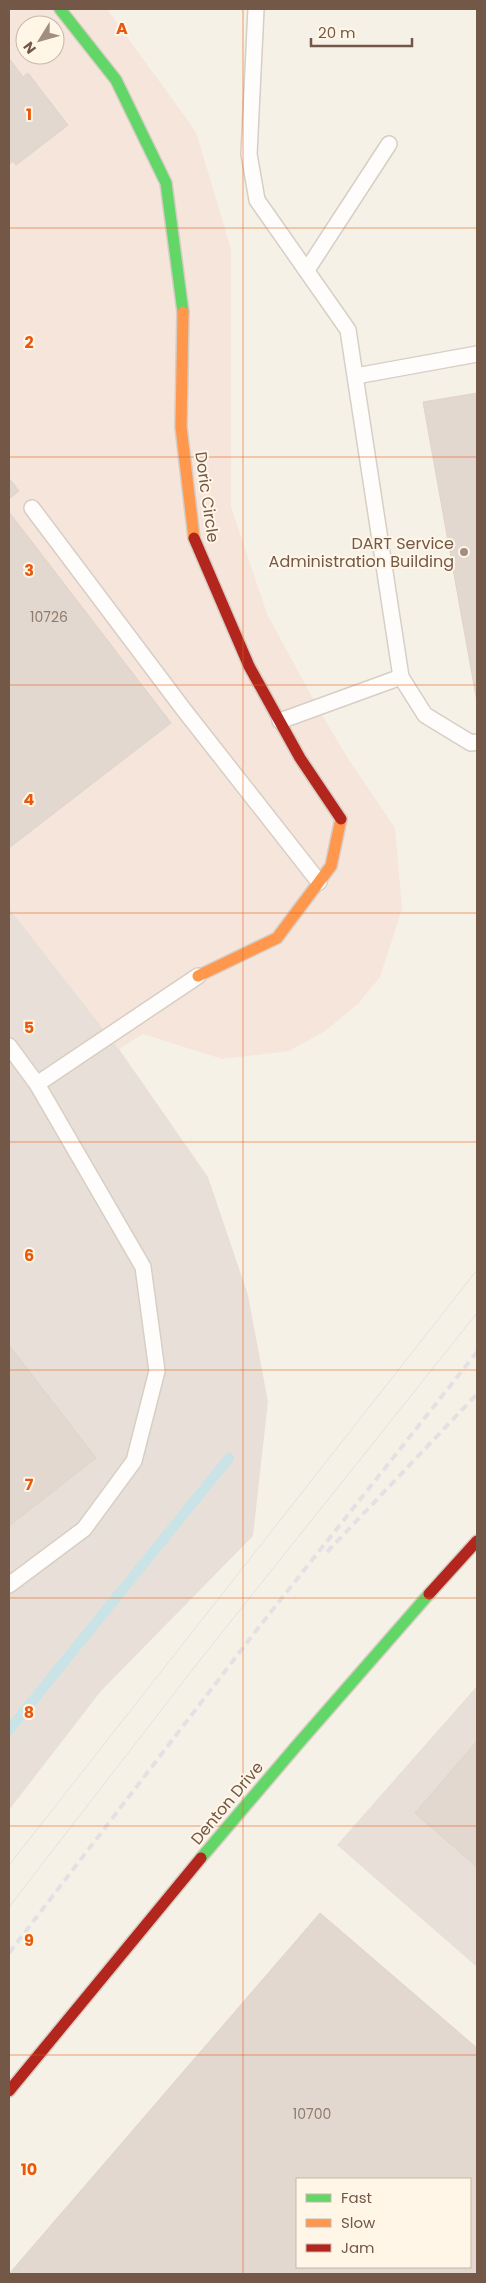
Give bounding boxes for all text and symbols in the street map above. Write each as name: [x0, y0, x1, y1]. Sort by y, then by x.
north arrow: [15, 15, 65, 65]
scale bar: [311, 15, 412, 47]
text: A: [116, 17, 128, 40]
text: 20 m: [318, 22, 356, 43]
text: N: [18, 38, 41, 58]
text: 1: [26, 103, 32, 126]
text: 2: [24, 331, 34, 354]
street label: Doric Circle: [189, 450, 225, 544]
place label: DART Service Administration Building: [269, 532, 454, 573]
marker: DART Service Administration Building: [458, 546, 470, 558]
text: 3: [24, 559, 34, 582]
house number: 10726: [30, 607, 68, 627]
text: 4: [24, 788, 35, 811]
text: 5: [24, 1016, 34, 1039]
text: 6: [24, 1244, 34, 1267]
text: 7: [25, 1473, 34, 1496]
text: 8: [24, 1701, 34, 1724]
street label: Denton Drive: [185, 1756, 269, 1850]
text: 9: [24, 1929, 34, 1952]
house number: 10700: [293, 2104, 331, 2124]
text: 10: [21, 2158, 37, 2181]
legend: [296, 2178, 471, 2268]
text: Fast: [341, 2187, 372, 2208]
text: Slow: [341, 2212, 376, 2233]
text: Jam: [341, 2237, 375, 2258]

